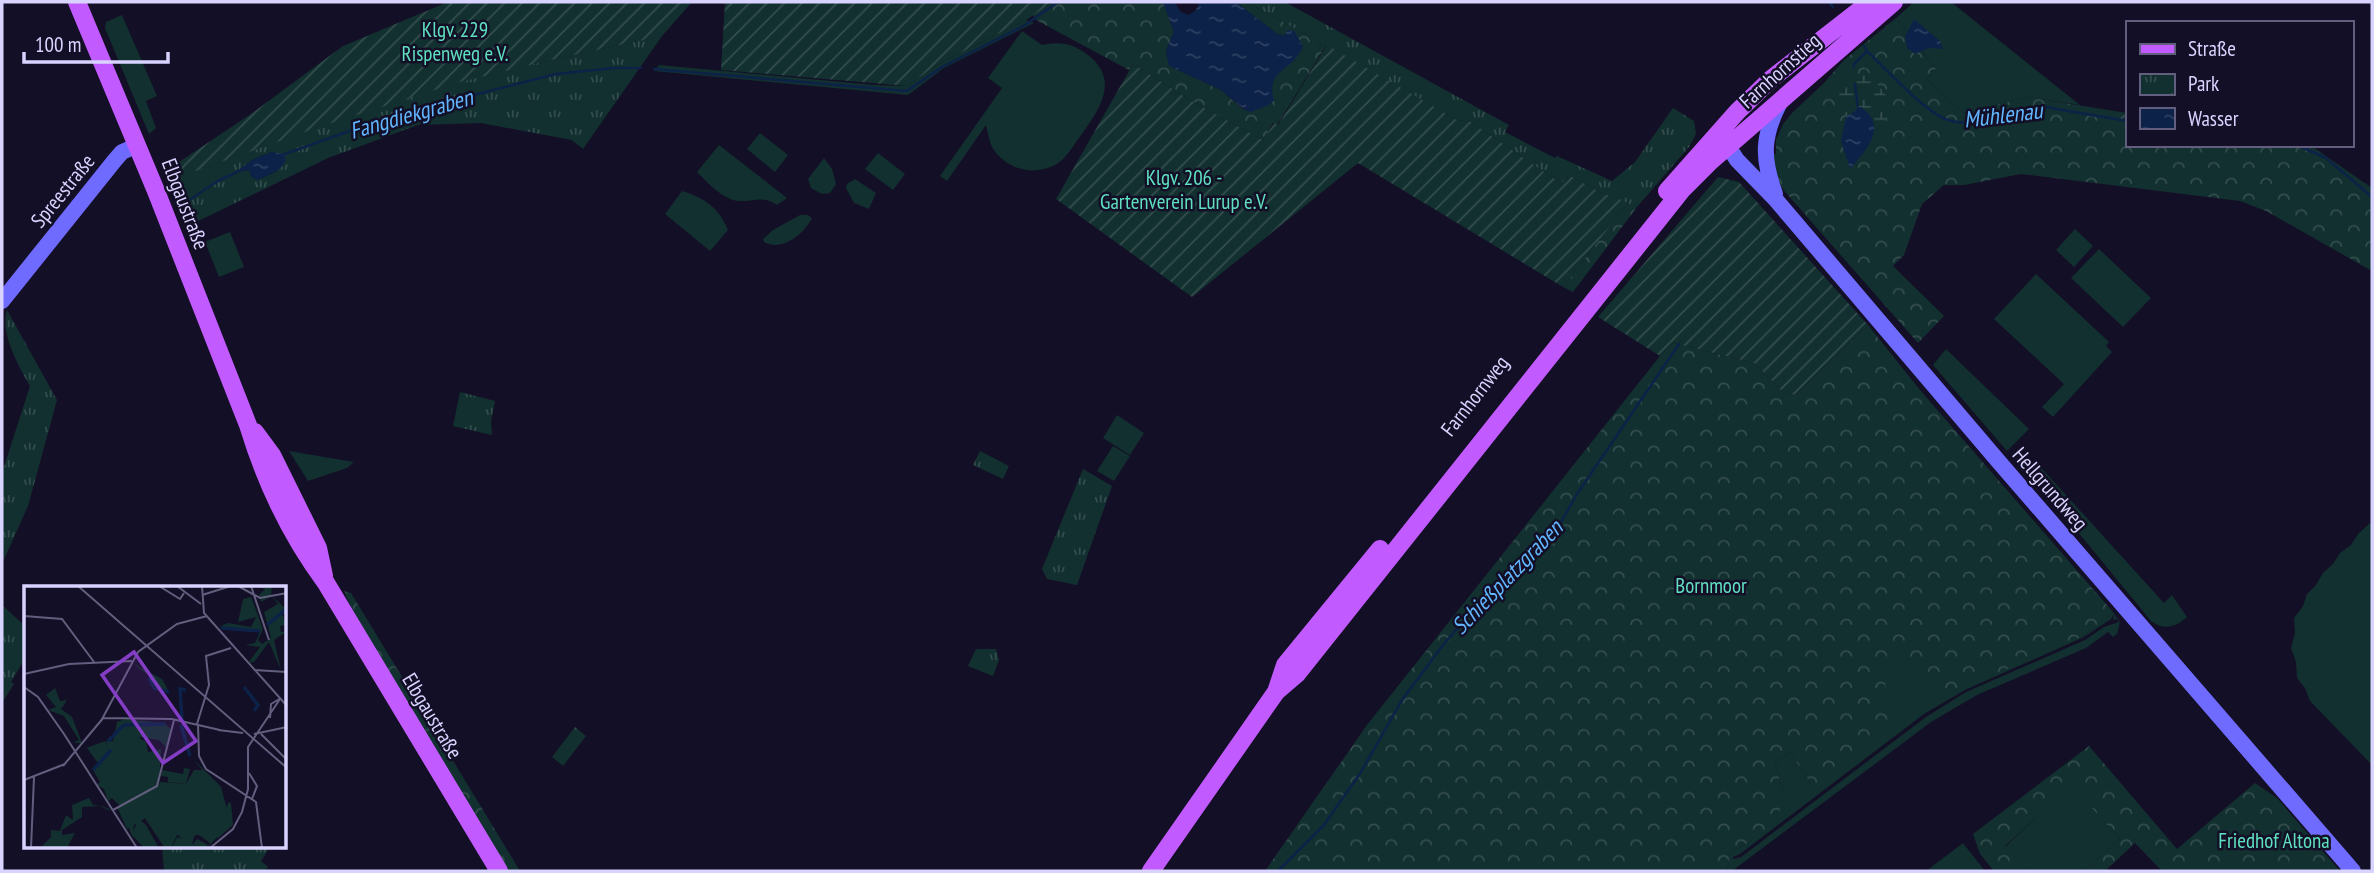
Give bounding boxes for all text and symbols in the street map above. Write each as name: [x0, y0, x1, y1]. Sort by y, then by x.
park label: Klgv. 229 Rispenweg e.V.: [402, 16, 508, 67]
scale bar: [24, 21, 168, 65]
legend: [2126, 21, 2353, 147]
street label: Farnhornstieg: [1733, 27, 1826, 114]
text: 100 m: [35, 31, 81, 58]
text: Straße: [2188, 35, 2236, 62]
text: Park: [2188, 70, 2219, 97]
water label: Fangdiekgraben: [346, 82, 478, 145]
water label: Mühlenau: [1962, 95, 2046, 134]
text: Wasser: [2188, 105, 2239, 132]
street label: Spreestraße: [25, 148, 100, 233]
street label: Elbgaustraße: [156, 154, 215, 253]
park label: Klgv. 206 - Gartenverein Lurup e.V.: [1100, 164, 1268, 215]
street label: Farnhornweg: [1435, 350, 1515, 441]
street label: Hellgrundweg: [2007, 441, 2094, 536]
water label: Schießplatzgraben: [1445, 512, 1570, 640]
park label: Bornmoor: [1675, 572, 1747, 599]
inset map: [24, 586, 287, 848]
street label: Elbgaustraße: [396, 668, 469, 764]
park label: Friedhof Altona: [2218, 827, 2330, 854]

